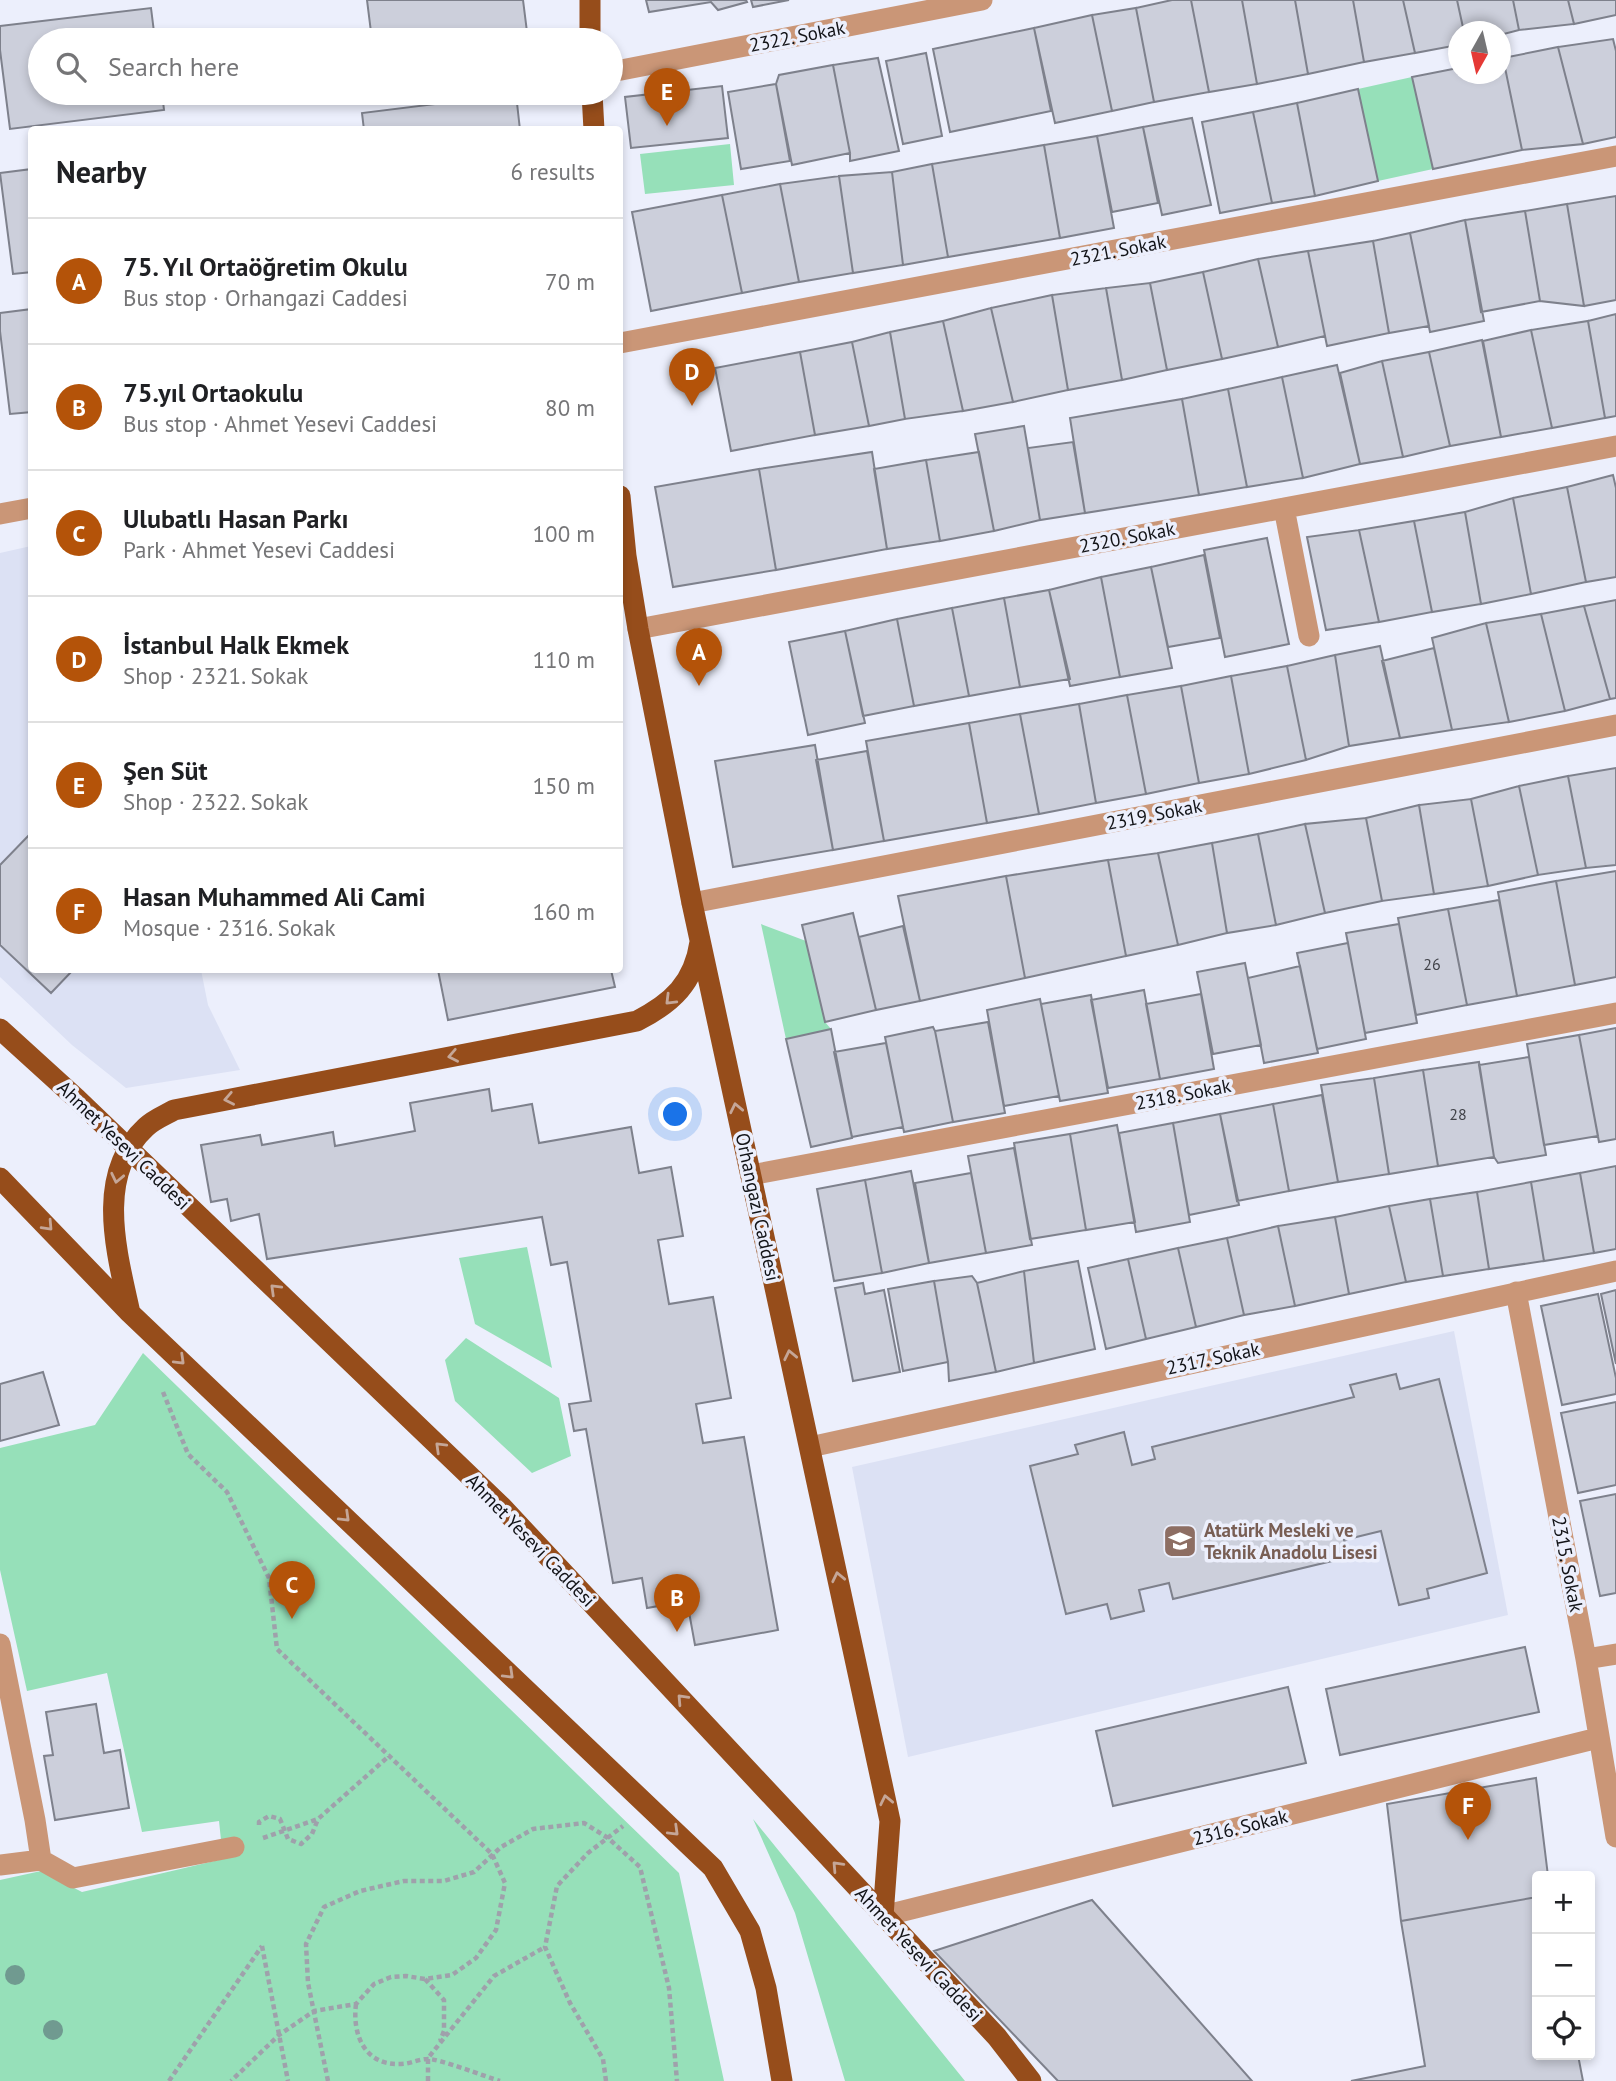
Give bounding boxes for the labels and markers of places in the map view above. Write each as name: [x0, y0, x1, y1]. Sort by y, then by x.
pin: E: [644, 68, 690, 126]
pin: D: [669, 348, 715, 406]
pin: A: [676, 628, 722, 686]
place label: Atatürk Mesleki ve Teknik Anadolu Lisesi: [1204, 1518, 1378, 1564]
school or university icon: Atatürk Mesleki ve Teknik Anadolu Lisesi: [1161, 1522, 1199, 1560]
pin: C: [269, 1561, 315, 1619]
pin: B: [654, 1574, 700, 1632]
pin: F: [1445, 1782, 1491, 1840]

